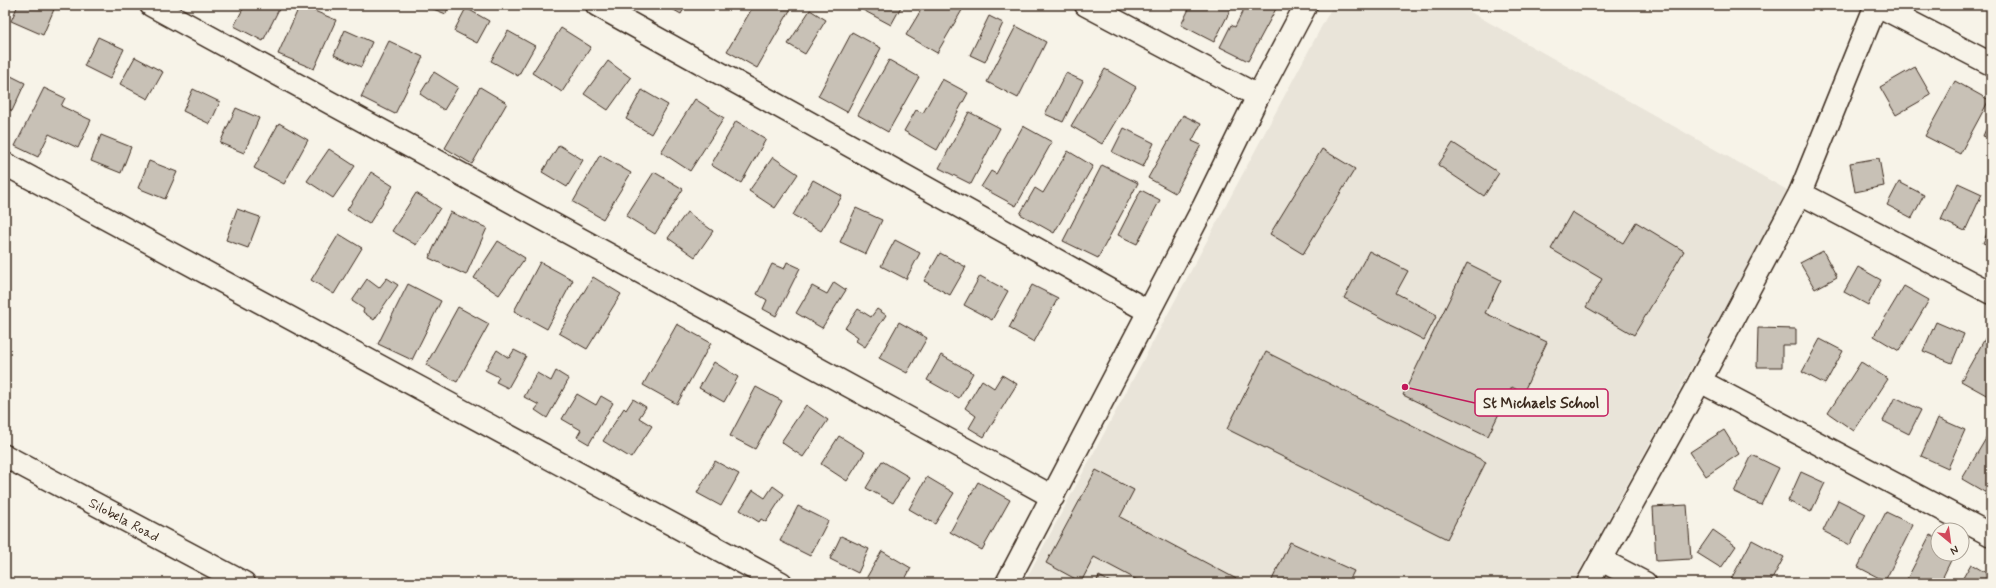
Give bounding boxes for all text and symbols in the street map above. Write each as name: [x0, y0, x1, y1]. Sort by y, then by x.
callout: St Michaels School: [1475, 389, 1608, 416]
text: St Michaels School: [1483, 394, 1599, 414]
street label: Silobela Road: [85, 494, 162, 546]
north arrow: [1930, 522, 1970, 562]
text: N: [1948, 542, 1961, 558]

